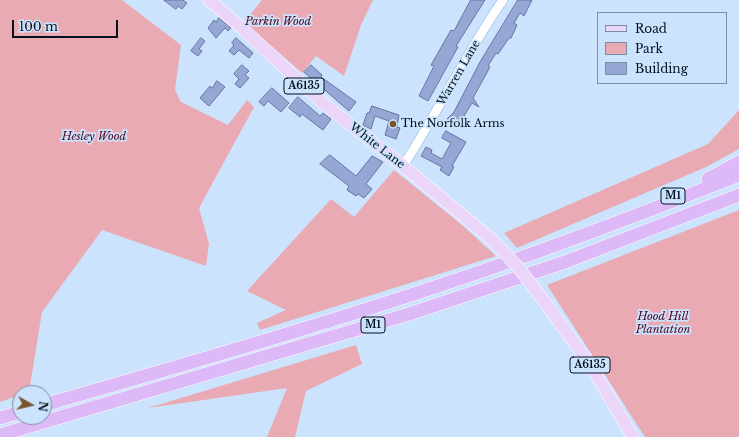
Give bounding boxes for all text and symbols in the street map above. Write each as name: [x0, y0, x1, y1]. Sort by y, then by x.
scale bar: [14, 12, 120, 38]
legend: [597, 12, 727, 84]
park label: Parkin Wood: [245, 15, 311, 29]
text: 100 m: [19, 19, 58, 34]
text: Road: [635, 21, 667, 36]
street label: Warren Lane: [435, 38, 483, 108]
text: Park: [635, 41, 663, 56]
text: Building: [635, 61, 688, 76]
road number: A6135: [284, 78, 324, 94]
place label: The Norfolk Arms: [401, 117, 505, 131]
marker: The Norfolk Arms: [388, 119, 398, 129]
street label: White Lane: [347, 120, 407, 172]
park label: Hesley Wood: [62, 130, 126, 144]
road number: M1: [661, 188, 685, 204]
park label: Hood Hill Plantation: [636, 310, 690, 336]
road number: M1: [361, 317, 385, 333]
road number: A6135: [570, 357, 610, 373]
north arrow: [12, 385, 52, 425]
text: N: [35, 400, 51, 413]

